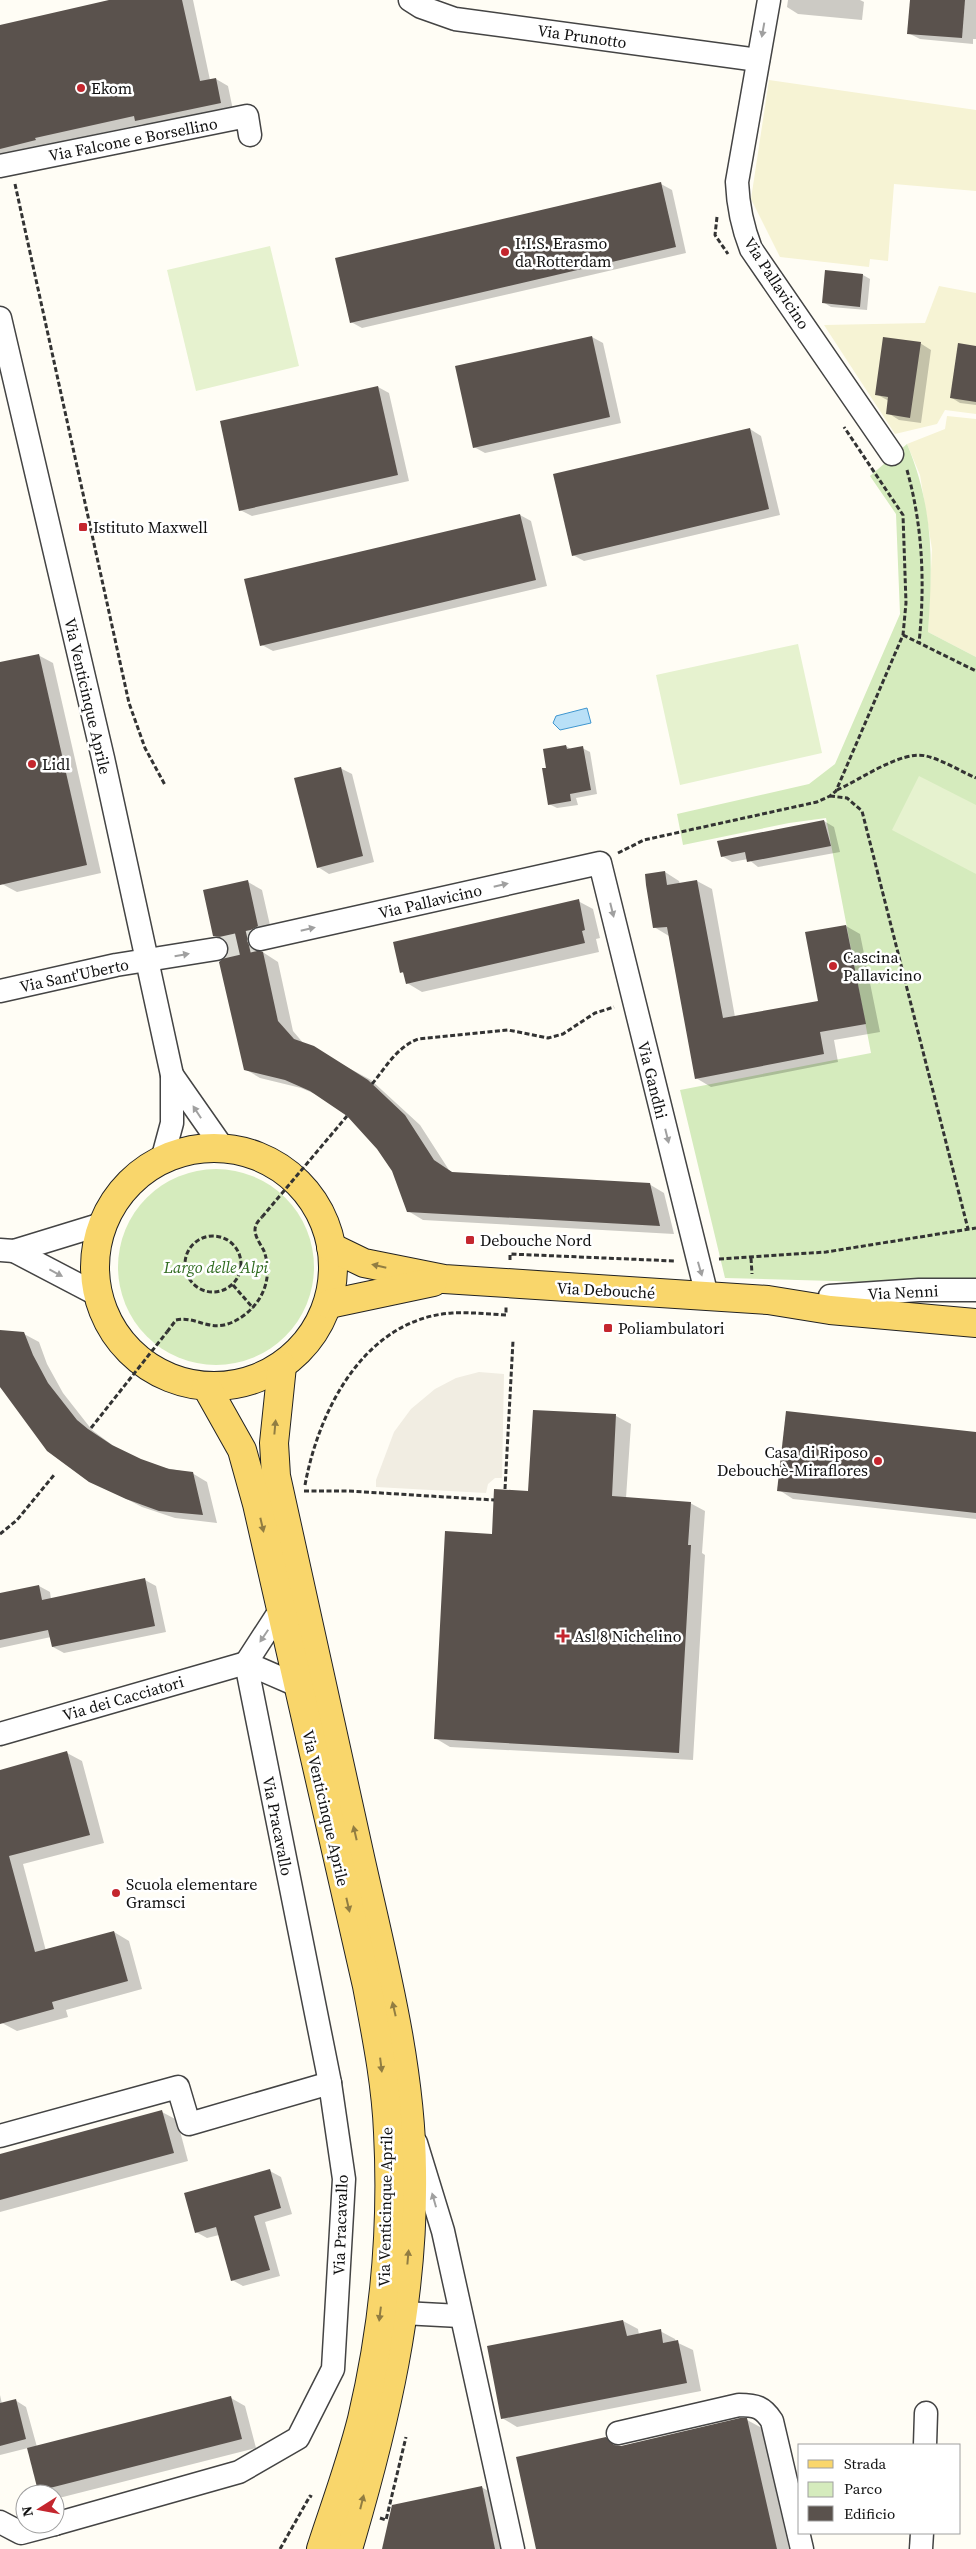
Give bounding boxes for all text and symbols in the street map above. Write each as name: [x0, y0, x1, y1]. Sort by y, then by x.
street label: Via Prunotto: [536, 19, 628, 53]
one-way arrow: [759, 22, 767, 38]
place label: Ekom: [91, 77, 132, 99]
marker: Ekom: [75, 82, 87, 94]
street label: Via Falcone e Borsellino: [47, 112, 220, 166]
place label: I.I.S. Erasmo da Rotterdam: [515, 232, 611, 272]
street label: Via Pallavicino: [739, 233, 815, 333]
marker: I.I.S. Erasmo da Rotterdam: [499, 246, 511, 258]
place label: Istituto Maxwell: [93, 516, 208, 538]
marker: Istituto Maxwell: [77, 521, 89, 533]
street label: Via Venticinque Aprile: [59, 616, 117, 776]
place label: Lidl: [42, 753, 70, 775]
marker: Lidl: [26, 758, 38, 770]
street label: Via Pallavicino: [376, 878, 484, 924]
one-way arrow: [493, 881, 508, 889]
one-way arrow: [608, 903, 616, 918]
one-way arrow: [300, 924, 316, 932]
place label: Cascina Pallavicino: [843, 946, 922, 986]
one-way arrow: [174, 951, 190, 959]
street label: Via Sant'Uberto: [17, 953, 131, 997]
marker: Cascina Pallavicino: [827, 960, 839, 972]
street label: Via Gandhi: [633, 1039, 673, 1121]
one-way arrow: [192, 1105, 201, 1119]
one-way arrow: [663, 1129, 671, 1144]
place label: Debouche Nord: [480, 1229, 592, 1251]
marker: Debouche Nord: [464, 1234, 476, 1246]
park label: Largo delle Alpi: [163, 1256, 268, 1278]
one-way arrow: [372, 1262, 387, 1270]
one-way arrow: [696, 1262, 704, 1277]
one-way arrow: [48, 1269, 63, 1277]
street label: Via Debouché: [556, 1276, 656, 1304]
street label: Via Nenni: [867, 1279, 939, 1305]
place label: Poliambulatori: [618, 1317, 725, 1339]
marker: Poliambulatori: [602, 1322, 614, 1334]
one-way arrow: [271, 1419, 279, 1435]
place label: Casa di Riposo Debouchè-Miraflores: [717, 1441, 868, 1481]
marker: Casa di Riposo Debouchè-Miraflores: [872, 1455, 884, 1467]
one-way arrow: [258, 1517, 266, 1533]
place label: Asl 8 Nichelino: [574, 1625, 682, 1647]
one-way arrow: [259, 1629, 268, 1643]
marker: Asl 8 Nichelino: [556, 1629, 570, 1643]
street label: Via dei Cacciatori: [60, 1670, 186, 1726]
street label: Via Venticinque Aprile: [297, 1728, 355, 1888]
street label: Via Pracavallo: [258, 1774, 298, 1878]
one-way arrow: [351, 1825, 359, 1840]
place label: Scuola elementare Gramsci: [126, 1873, 257, 1913]
marker: Scuola elementare Gramsci: [110, 1887, 122, 1899]
one-way arrow: [344, 1898, 352, 1913]
one-way arrow: [390, 2001, 398, 2016]
one-way arrow: [377, 2057, 385, 2073]
street label: Via Venticinque Aprile: [373, 2127, 397, 2287]
street label: Via Pracavallo: [327, 2174, 353, 2276]
one-way arrow: [430, 2192, 438, 2207]
one-way arrow: [405, 2249, 413, 2265]
one-way arrow: [376, 2306, 384, 2322]
legend: [798, 2444, 961, 2534]
text: Strada: [844, 2453, 887, 2474]
text: Parco: [844, 2478, 882, 2499]
north arrow: [15, 2484, 65, 2534]
one-way arrow: [358, 2495, 366, 2510]
text: Edificio: [844, 2503, 895, 2524]
text: N: [16, 2505, 38, 2518]

